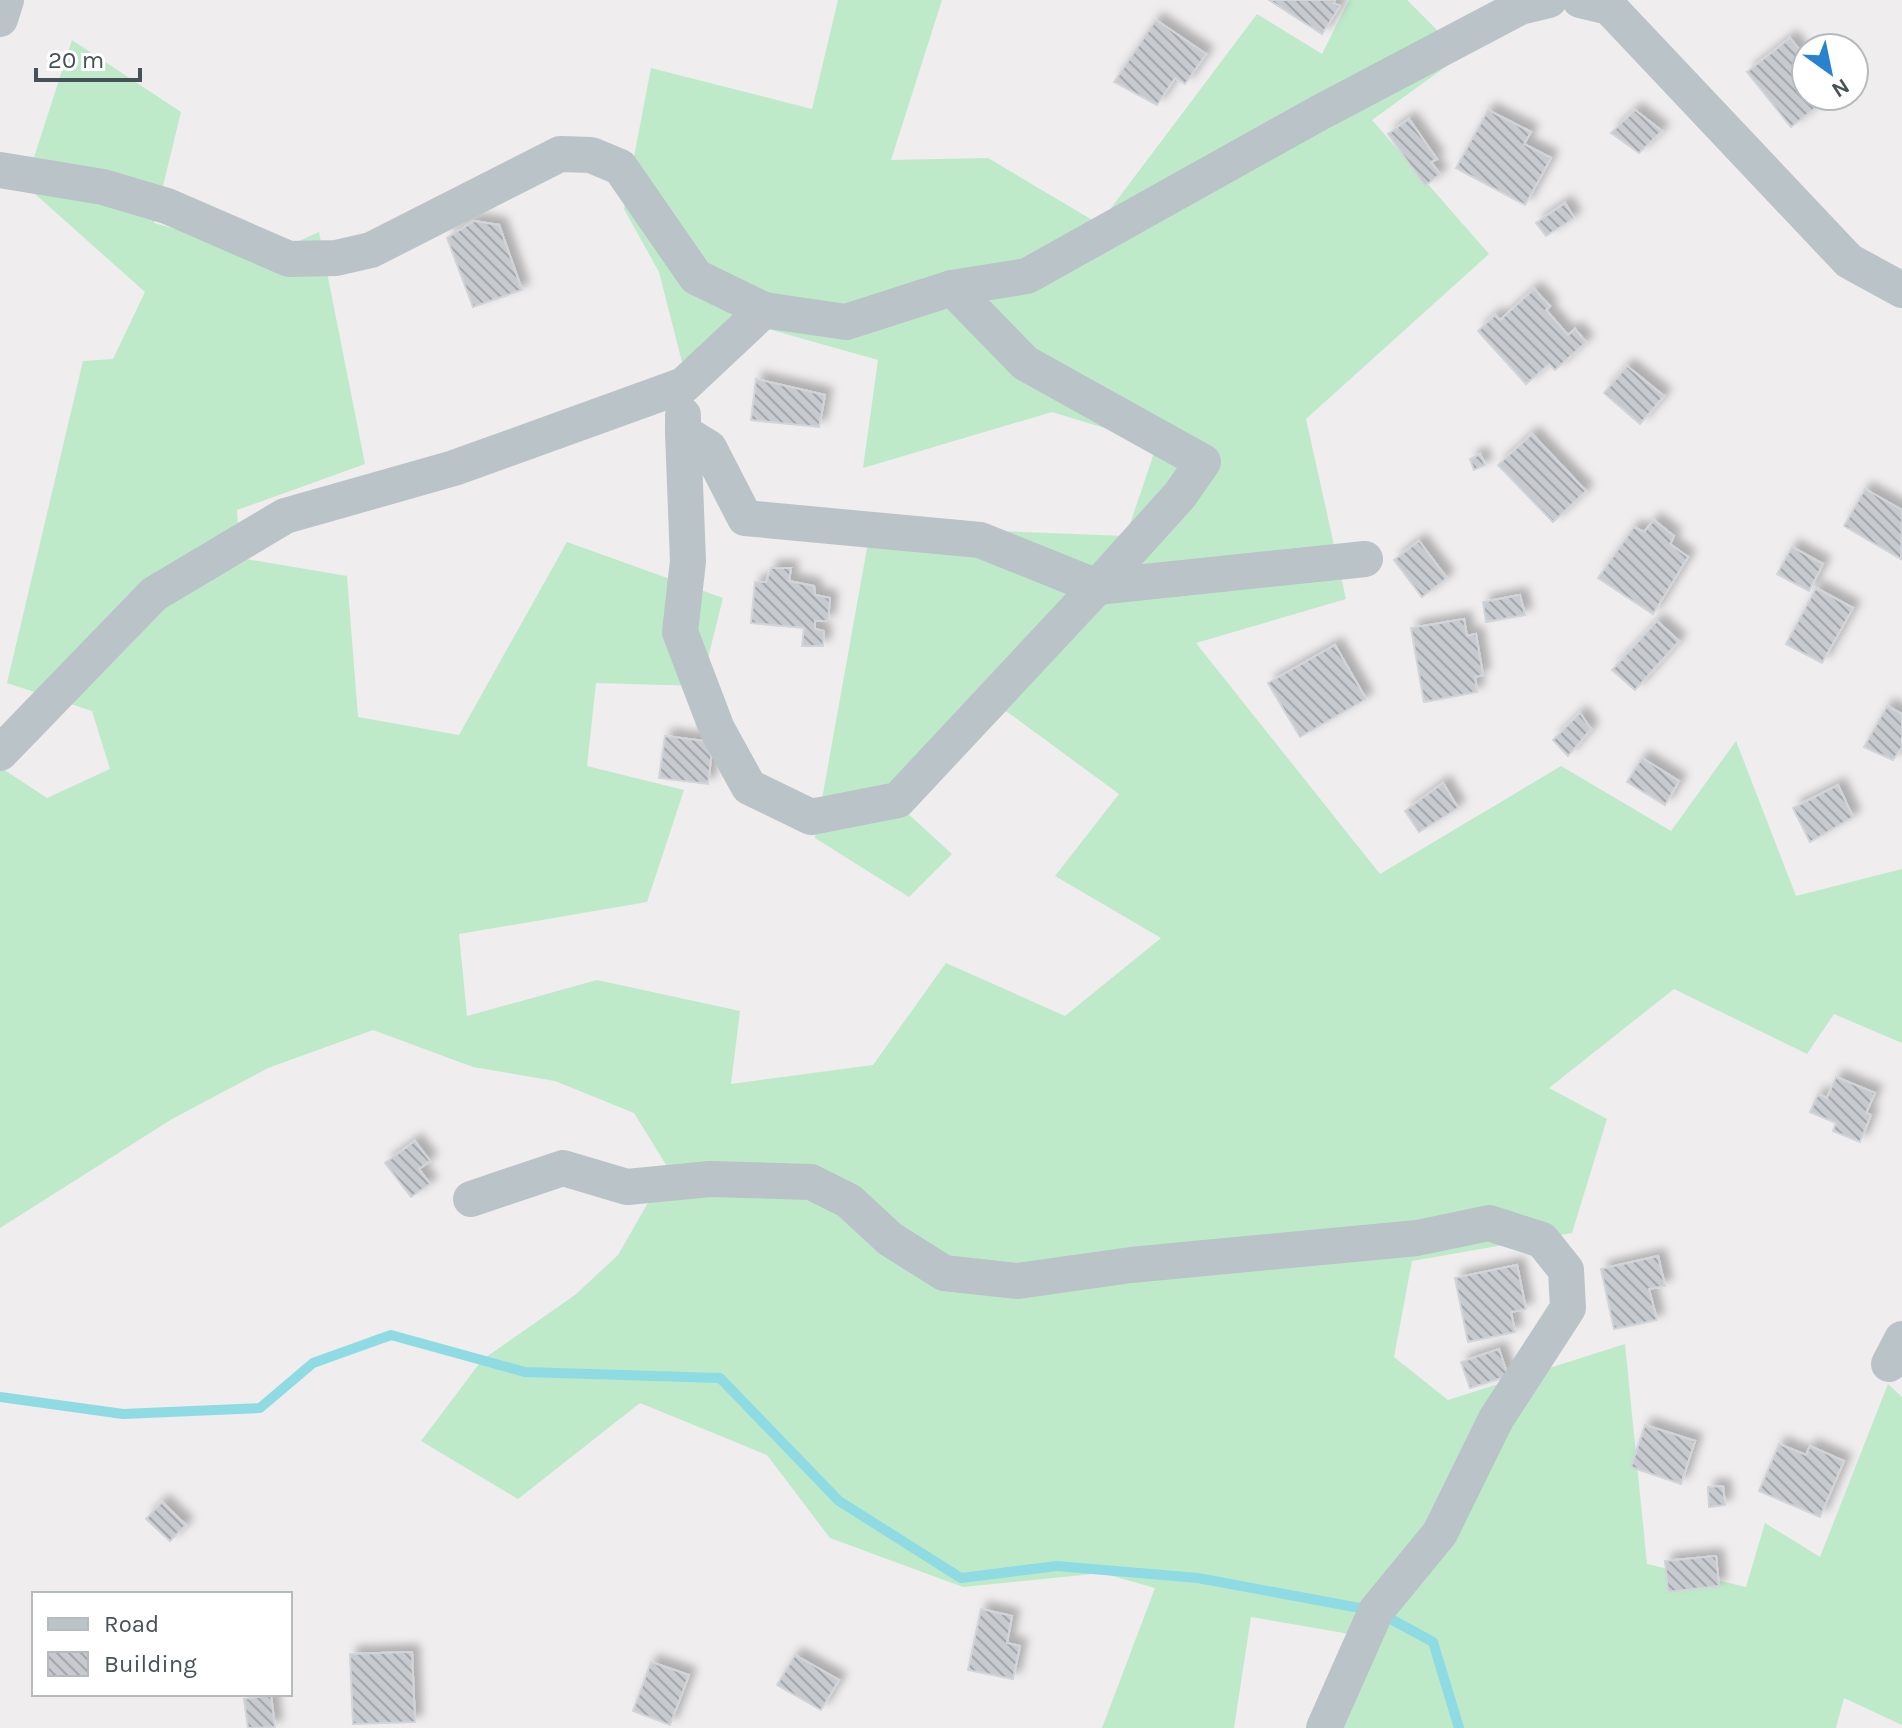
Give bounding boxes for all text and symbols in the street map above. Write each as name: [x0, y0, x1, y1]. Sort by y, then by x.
scale bar: [36, 32, 140, 82]
north arrow: [1790, 32, 1870, 112]
text: 20 m: [48, 46, 104, 74]
text: N: [1827, 73, 1854, 103]
legend: [32, 1592, 292, 1696]
text: Road: [104, 1610, 159, 1638]
text: Building: [104, 1650, 197, 1678]

